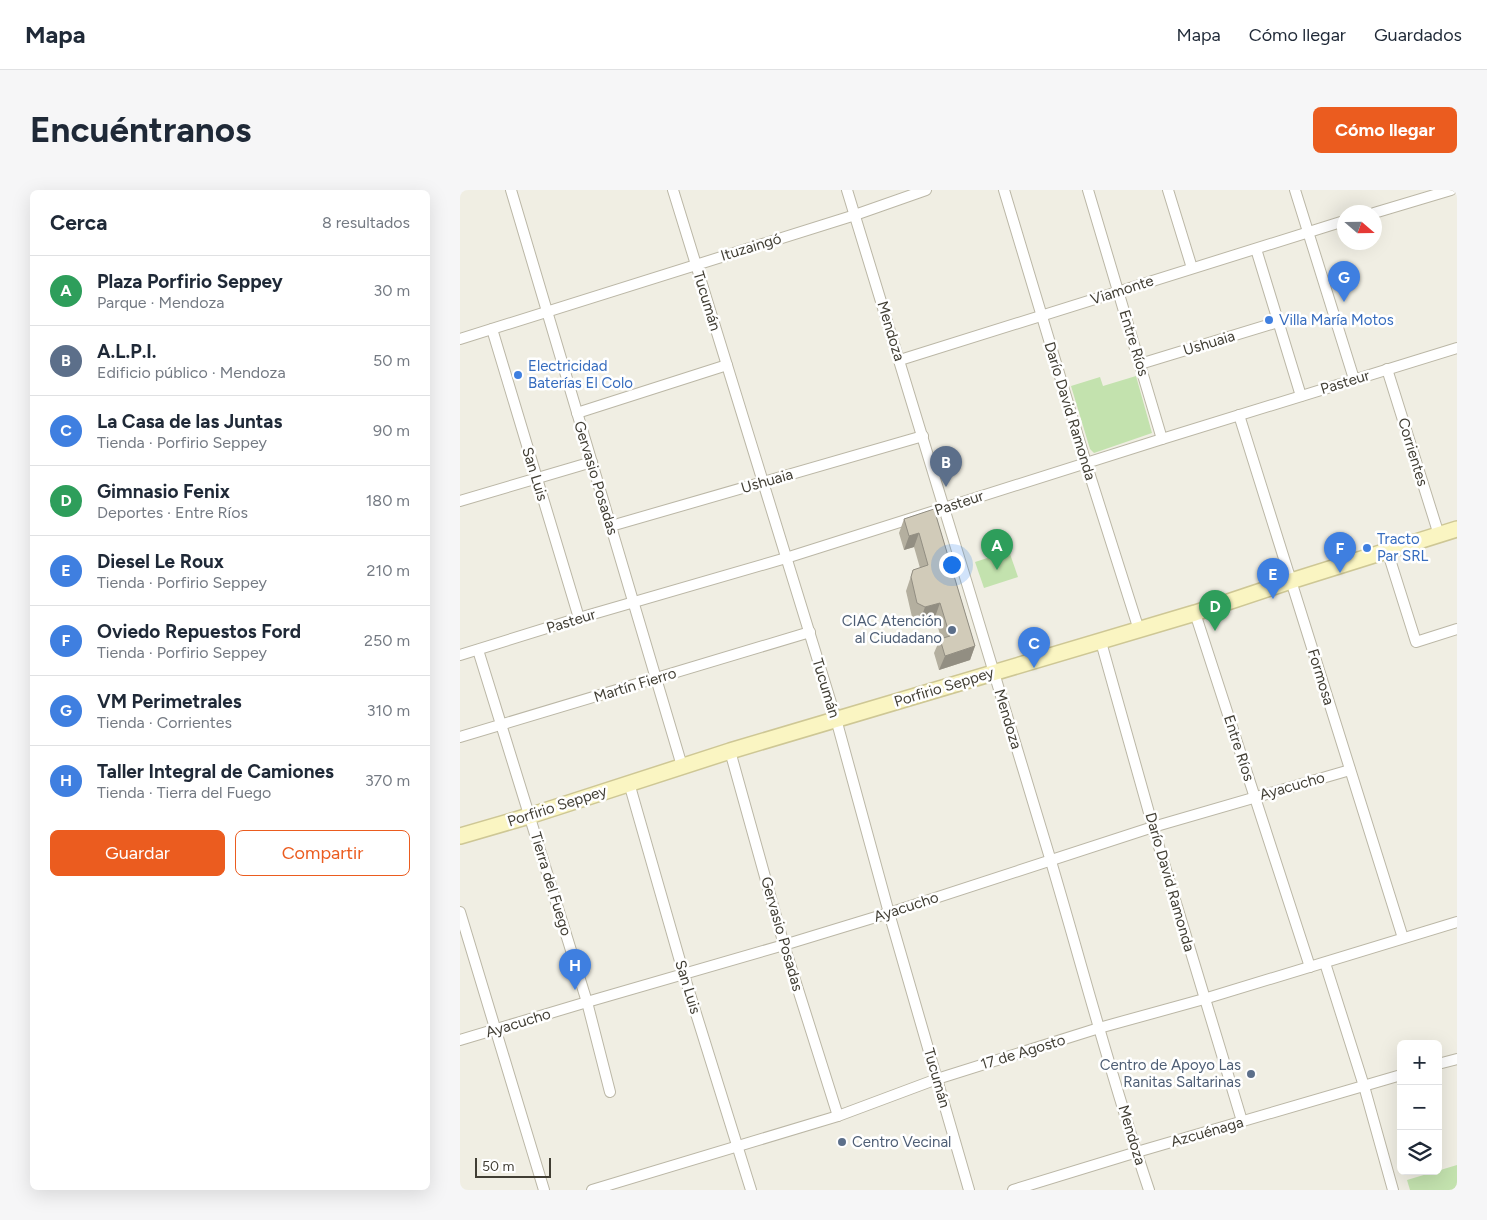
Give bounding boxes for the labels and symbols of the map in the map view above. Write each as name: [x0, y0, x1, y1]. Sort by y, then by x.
north arrow: [1337, 205, 1382, 250]
street label: Ituzaingó: [718, 229, 784, 265]
pin: G: [1328, 261, 1360, 302]
street label: Tucumán: [689, 269, 725, 333]
street label: Viamonte: [1088, 271, 1156, 309]
street label: Mendoza: [873, 299, 909, 363]
street label: Entre Ríos: [1115, 308, 1153, 378]
place label: Villa María Motos: [1279, 311, 1394, 329]
marker: Villa María Motos: [1263, 314, 1275, 326]
street label: Ushuaia: [1181, 327, 1237, 359]
street label: Darío David Ramonda: [1040, 340, 1100, 482]
place label: Electricidad Baterías El Colo: [528, 357, 633, 392]
street label: Pasteur: [1318, 366, 1372, 398]
marker: Electricidad Baterías El Colo: [512, 369, 524, 381]
street label: Corrientes: [1394, 416, 1432, 488]
street label: Gervasio Posadas: [570, 419, 622, 537]
street label: San Luis: [518, 445, 552, 503]
pin: B: [930, 446, 962, 487]
street label: Ushuaia: [739, 465, 795, 497]
street label: Pasteur: [932, 487, 986, 519]
pin: A: [981, 529, 1013, 570]
place label: Tracto Par SRL: [1377, 530, 1429, 565]
pin: F: [1324, 532, 1356, 573]
marker: Tracto Par SRL: [1361, 542, 1373, 554]
your location: [939, 552, 965, 578]
pin: E: [1257, 558, 1289, 599]
pin: D: [1199, 590, 1231, 631]
street label: Pasteur: [544, 605, 598, 637]
place label: CIAC Atención al Ciudadano: [842, 612, 942, 647]
marker: CIAC Atención al Ciudadano: [946, 624, 958, 636]
pin: C: [1018, 627, 1050, 668]
street label: Formosa: [1304, 647, 1338, 707]
street label: Tucumán: [808, 656, 844, 720]
street label: Porfirio Seppey: [892, 663, 996, 711]
street label: Martín Fierro: [592, 664, 679, 706]
street label: Mendoza: [990, 687, 1026, 751]
street label: Entre Ríos: [1220, 713, 1258, 783]
street label: Ayacucho: [1257, 768, 1327, 804]
street label: Porfirio Seppey: [505, 781, 609, 831]
street label: Darío David Ramonda: [1142, 810, 1198, 954]
street label: Tierra del Fuego: [527, 830, 575, 938]
street label: Gervasio Posadas: [757, 875, 807, 993]
street label: Ayacucho: [871, 888, 941, 926]
pin: H: [559, 949, 591, 990]
street label: San Luis: [671, 958, 705, 1016]
street label: Ayacucho: [483, 1005, 553, 1041]
street label: 17 de Agosto: [979, 1031, 1068, 1073]
street label: Tucumán: [920, 1046, 954, 1110]
place label: Centro de Apoyo Las Ranitas Saltarinas: [1100, 1056, 1241, 1091]
marker: Centro de Apoyo Las Ranitas Saltarinas: [1245, 1068, 1257, 1080]
street label: Mendoza: [1114, 1103, 1150, 1167]
street label: Azcuénaga: [1169, 1113, 1245, 1151]
place label: Centro Vecinal: [852, 1133, 951, 1151]
marker: Centro Vecinal: [836, 1136, 848, 1148]
scale bar: [475, 1155, 551, 1178]

